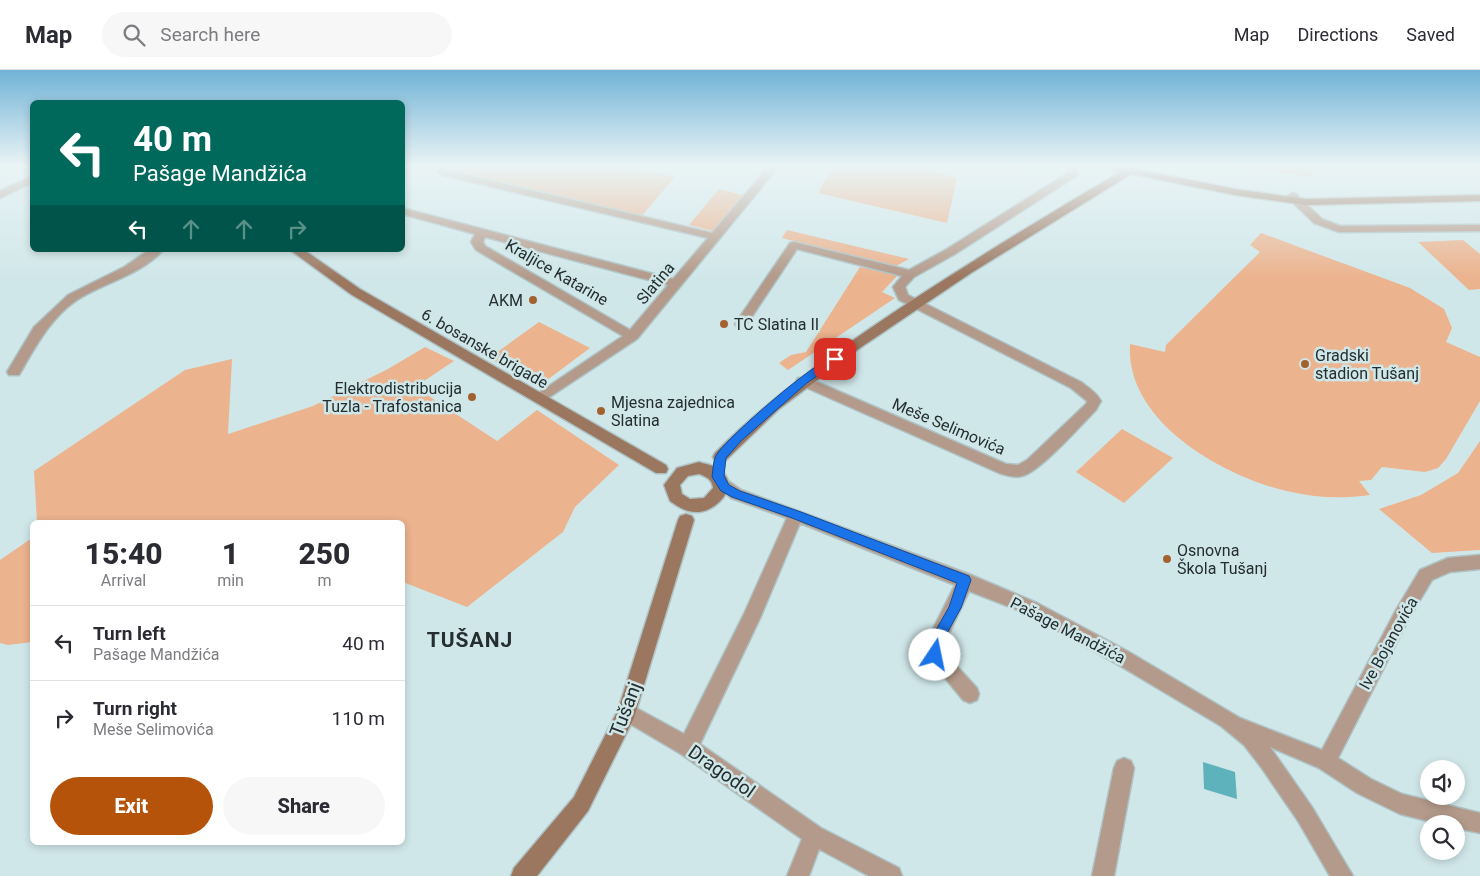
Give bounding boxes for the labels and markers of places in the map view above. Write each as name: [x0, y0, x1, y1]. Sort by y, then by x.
place label: AKM: [489, 291, 523, 310]
marker: AKM: [527, 294, 539, 306]
place label: TC Slatina II: [734, 315, 819, 334]
marker: TC Slatina II: [718, 318, 730, 330]
pin: [814, 338, 856, 380]
place label: Gradski stadion Tušanj: [1315, 346, 1419, 383]
marker: Gradski stadion Tušanj: [1299, 358, 1311, 370]
place label: Elektrodistribucija Tuzla - Trafostanica: [322, 379, 462, 416]
marker: Elektrodistribucija Tuzla - Trafostanica: [466, 391, 478, 403]
place label: Mjesna zajednica Slatina: [611, 393, 735, 430]
marker: Mjesna zajednica Slatina: [595, 405, 607, 417]
place label: Osnovna Škola Tušanj: [1177, 541, 1267, 578]
marker: Osnovna Škola Tušanj: [1161, 553, 1173, 565]

